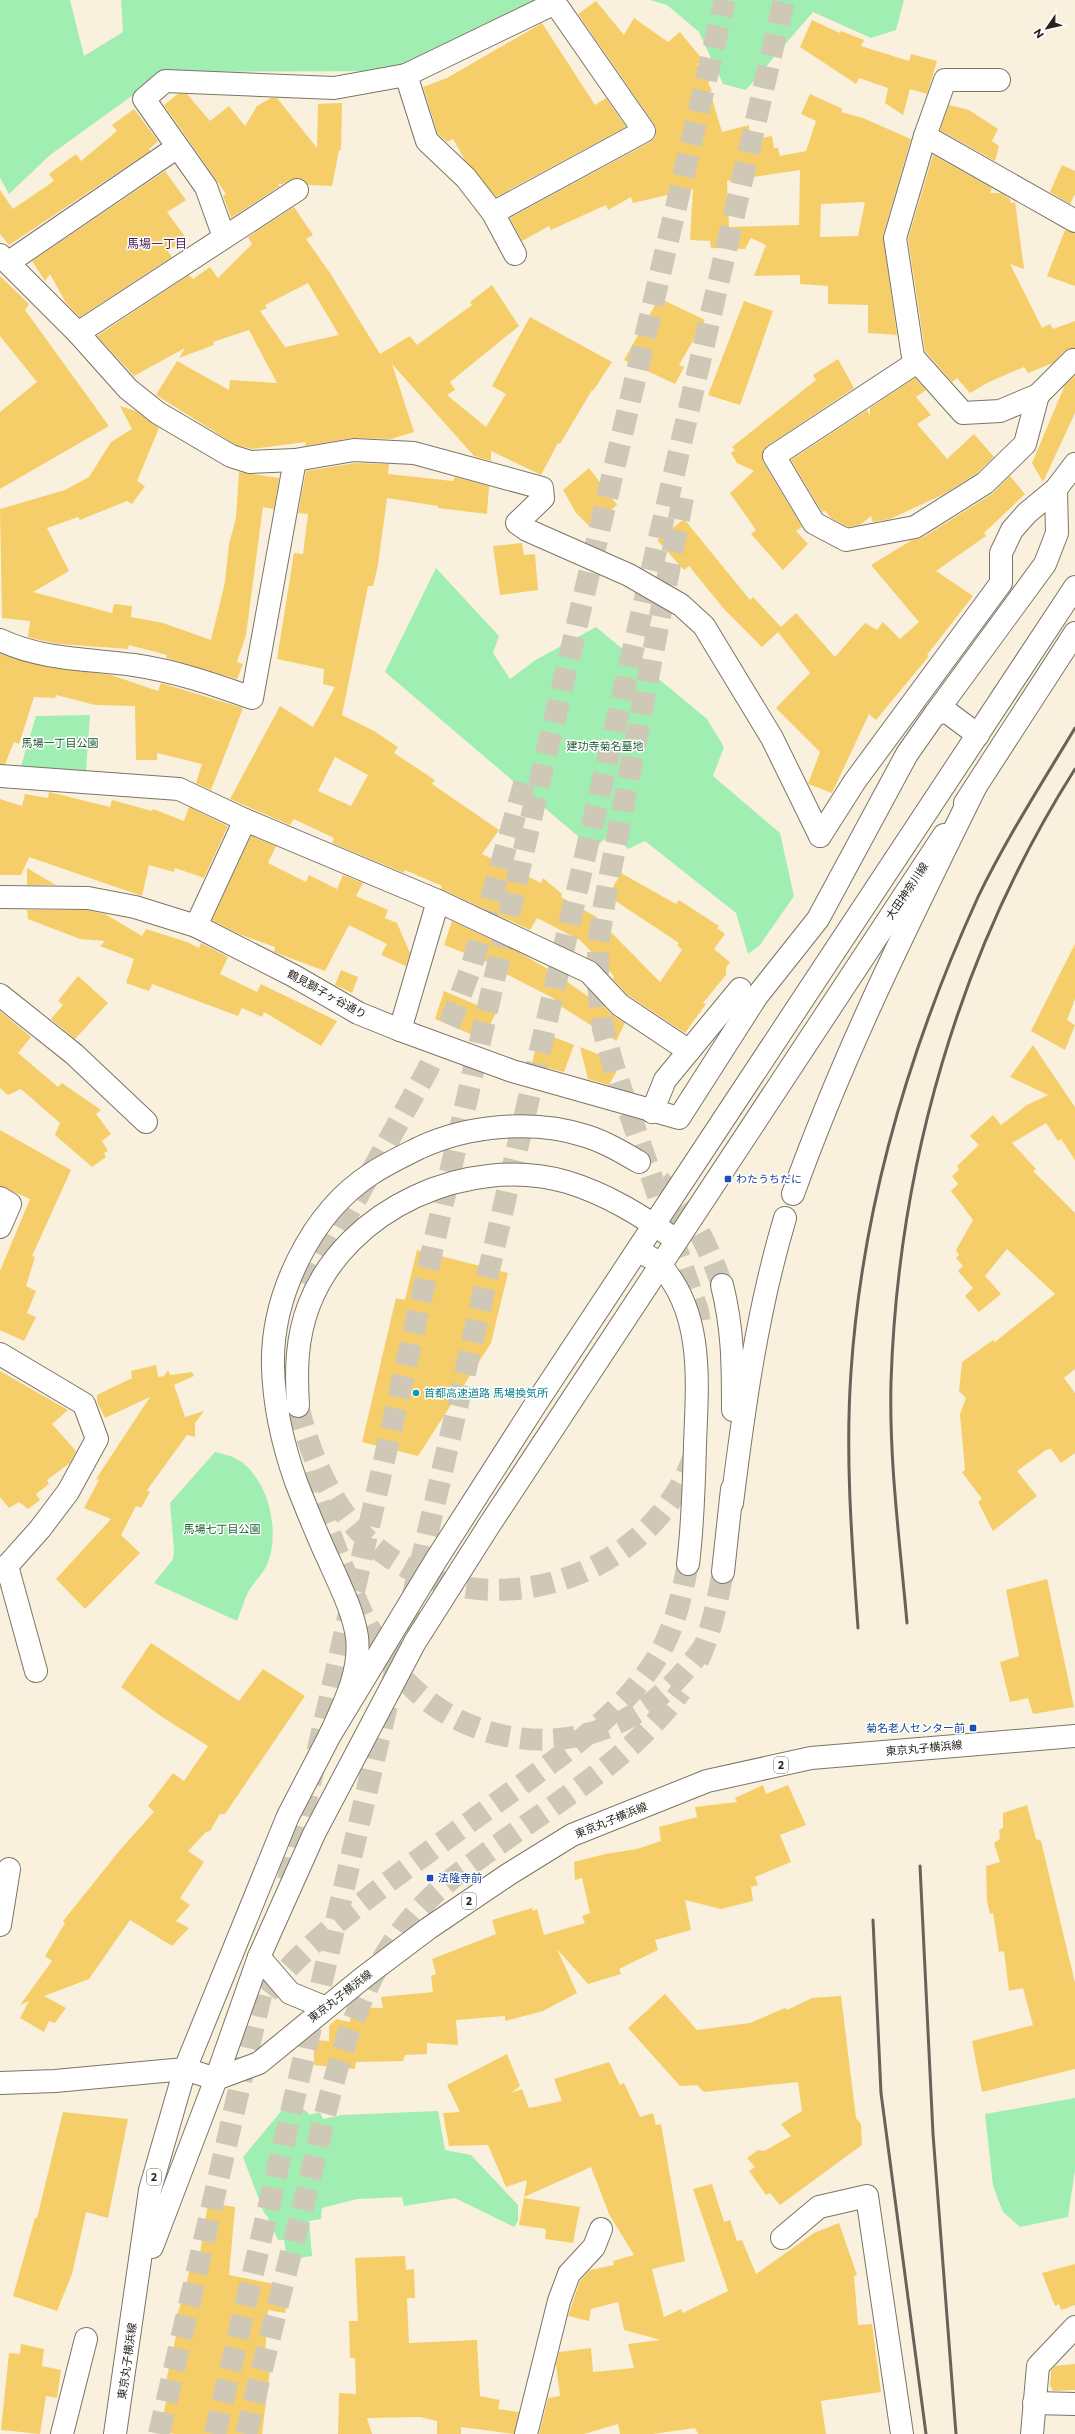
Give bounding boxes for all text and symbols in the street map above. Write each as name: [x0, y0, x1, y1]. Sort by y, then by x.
north arrow: [1027, 8, 1067, 48]
text: N: [1030, 26, 1047, 41]
district label: 馬場一丁目: [127, 236, 187, 251]
park label: 馬場一丁目公園: [22, 736, 99, 750]
park label: 建功寺菊名墓地: [567, 739, 644, 753]
street label: 大田神奈川線: [883, 860, 931, 922]
street label: 鶴見獅子ヶ谷通り: [285, 967, 369, 1021]
place label: わたうちだに: [736, 1172, 802, 1186]
marker: わたうちだに: [723, 1174, 733, 1184]
place label: 首都高速道路 馬場換気所: [424, 1386, 549, 1400]
marker: 首都高速道路 馬場換気所: [411, 1388, 421, 1398]
park label: 馬場七丁目公園: [184, 1522, 261, 1536]
place label: 菊名老人センター前: [866, 1721, 965, 1735]
marker: 菊名老人センター前: [968, 1723, 978, 1733]
street label: 東京丸子横浜線: [885, 1738, 963, 1758]
road number: 2: [774, 1757, 788, 1773]
street label: 東京丸子横浜線: [573, 1799, 649, 1841]
place label: 法隆寺前: [438, 1871, 482, 1885]
marker: 法隆寺前: [425, 1873, 435, 1883]
road number: 2: [462, 1893, 476, 1909]
street label: 東京丸子横浜線: [305, 1967, 375, 2025]
road number: 2: [147, 2169, 161, 2185]
street label: 東京丸子横浜線: [115, 2322, 139, 2400]

